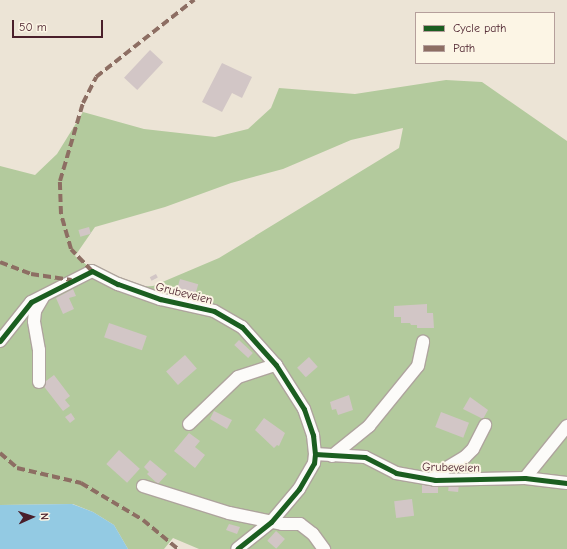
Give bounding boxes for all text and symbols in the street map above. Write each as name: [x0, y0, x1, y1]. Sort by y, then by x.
scale bar: [14, 12, 105, 38]
legend: [415, 12, 555, 64]
text: 50 m: [19, 20, 47, 34]
text: Cycle path: [453, 21, 506, 35]
text: Path: [453, 41, 475, 55]
street label: Grubeveien: [154, 280, 214, 308]
street label: Grubeveien: [422, 460, 480, 476]
north arrow: [12, 497, 52, 537]
text: N: [38, 512, 51, 520]

